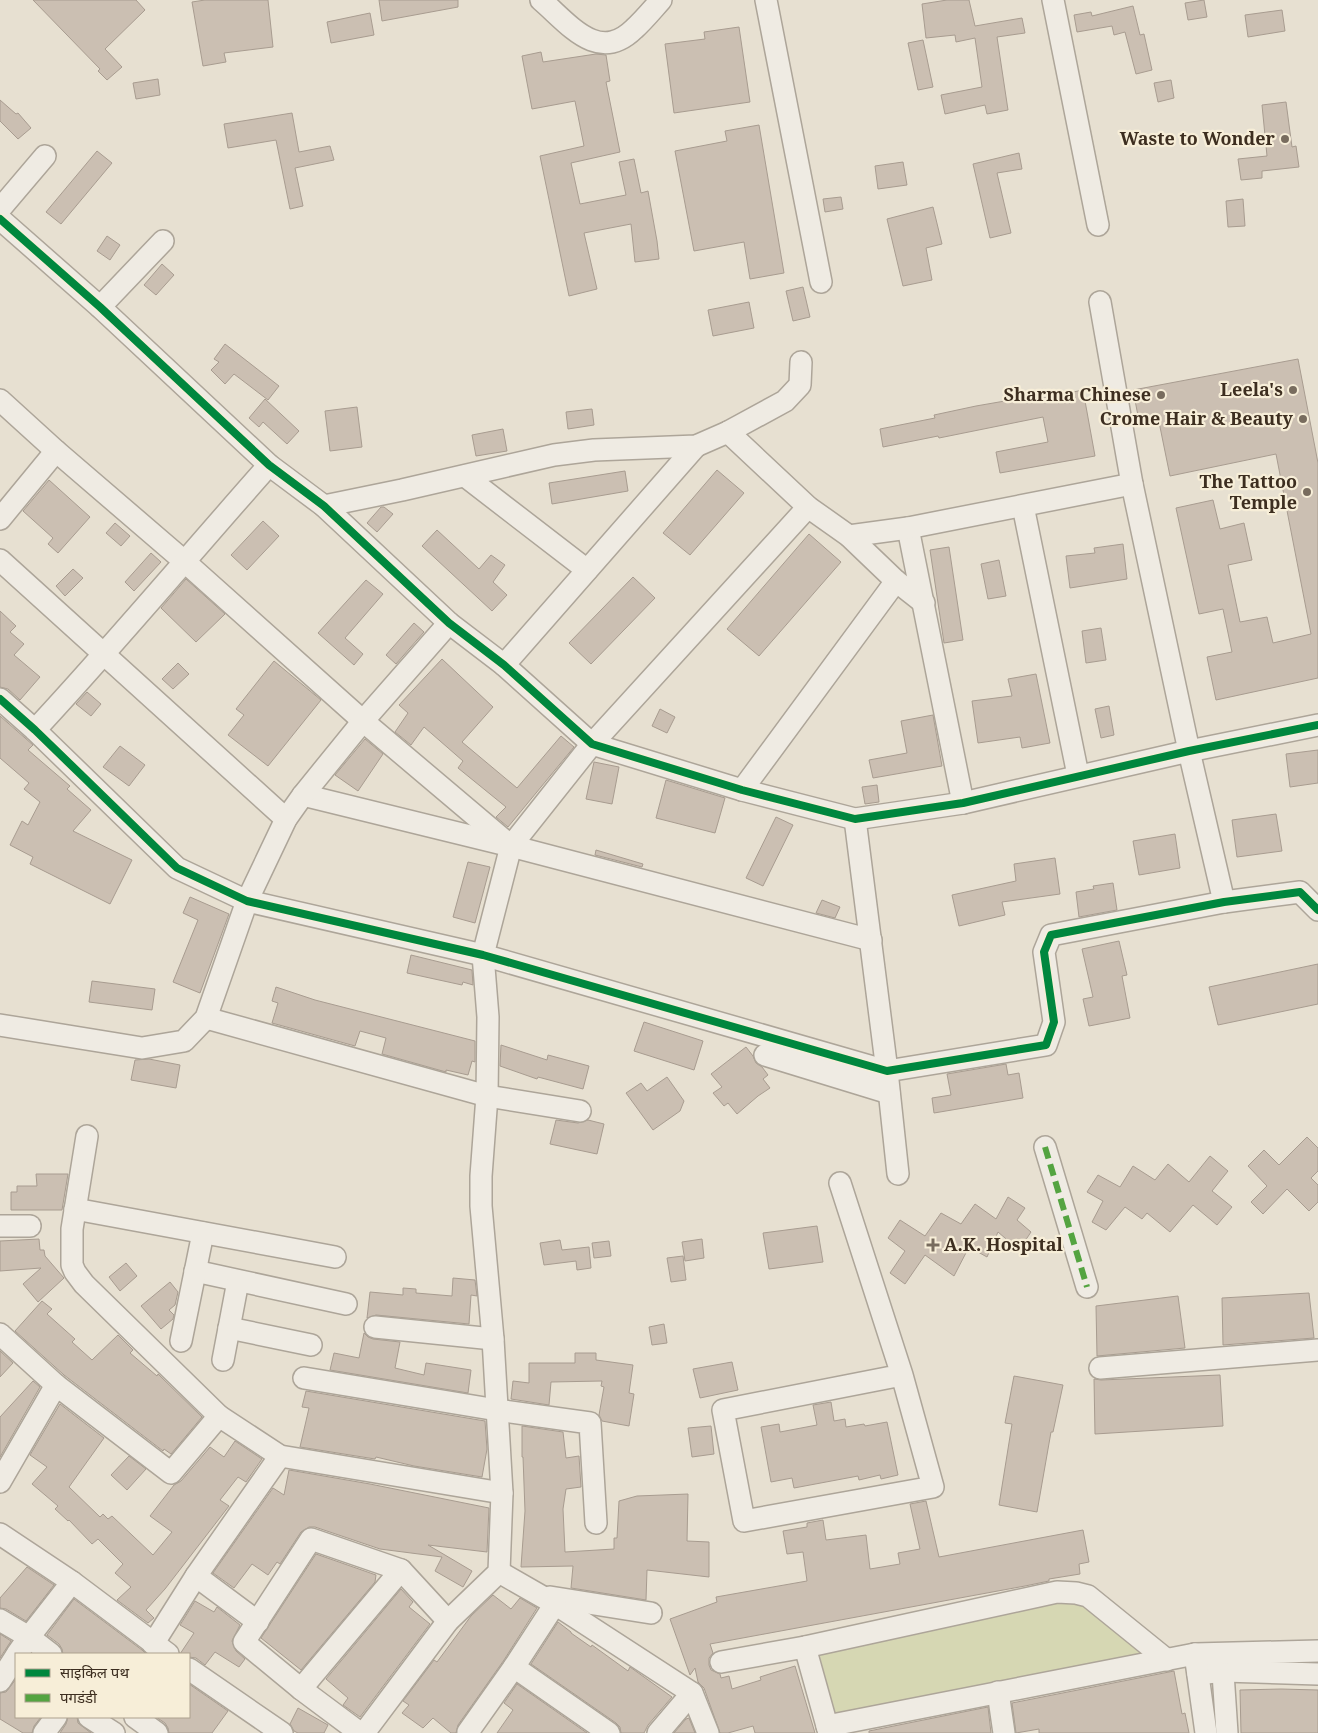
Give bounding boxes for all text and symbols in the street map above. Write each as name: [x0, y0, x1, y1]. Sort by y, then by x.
place label: Waste to Wonder: [1120, 126, 1276, 150]
marker: Waste to Wonder: [1279, 133, 1291, 145]
place label: Leela's: [1220, 377, 1283, 401]
place label: Sharma Chinese: [1003, 382, 1151, 406]
marker: Leela's: [1287, 384, 1299, 396]
marker: Sharma Chinese: [1155, 389, 1167, 401]
place label: Crome Hair & Beauty: [1100, 406, 1294, 430]
marker: Crome Hair & Beauty: [1297, 413, 1309, 425]
place label: The Tattoo Temple: [1200, 469, 1297, 514]
marker: The Tattoo Temple: [1301, 486, 1313, 498]
place label: A.K. Hospital: [944, 1232, 1064, 1256]
marker: A.K. Hospital: [926, 1238, 940, 1252]
legend: [15, 1653, 190, 1718]
text: साइकिल पथ: [60, 1662, 129, 1682]
text: पगडंडी: [60, 1687, 98, 1707]

